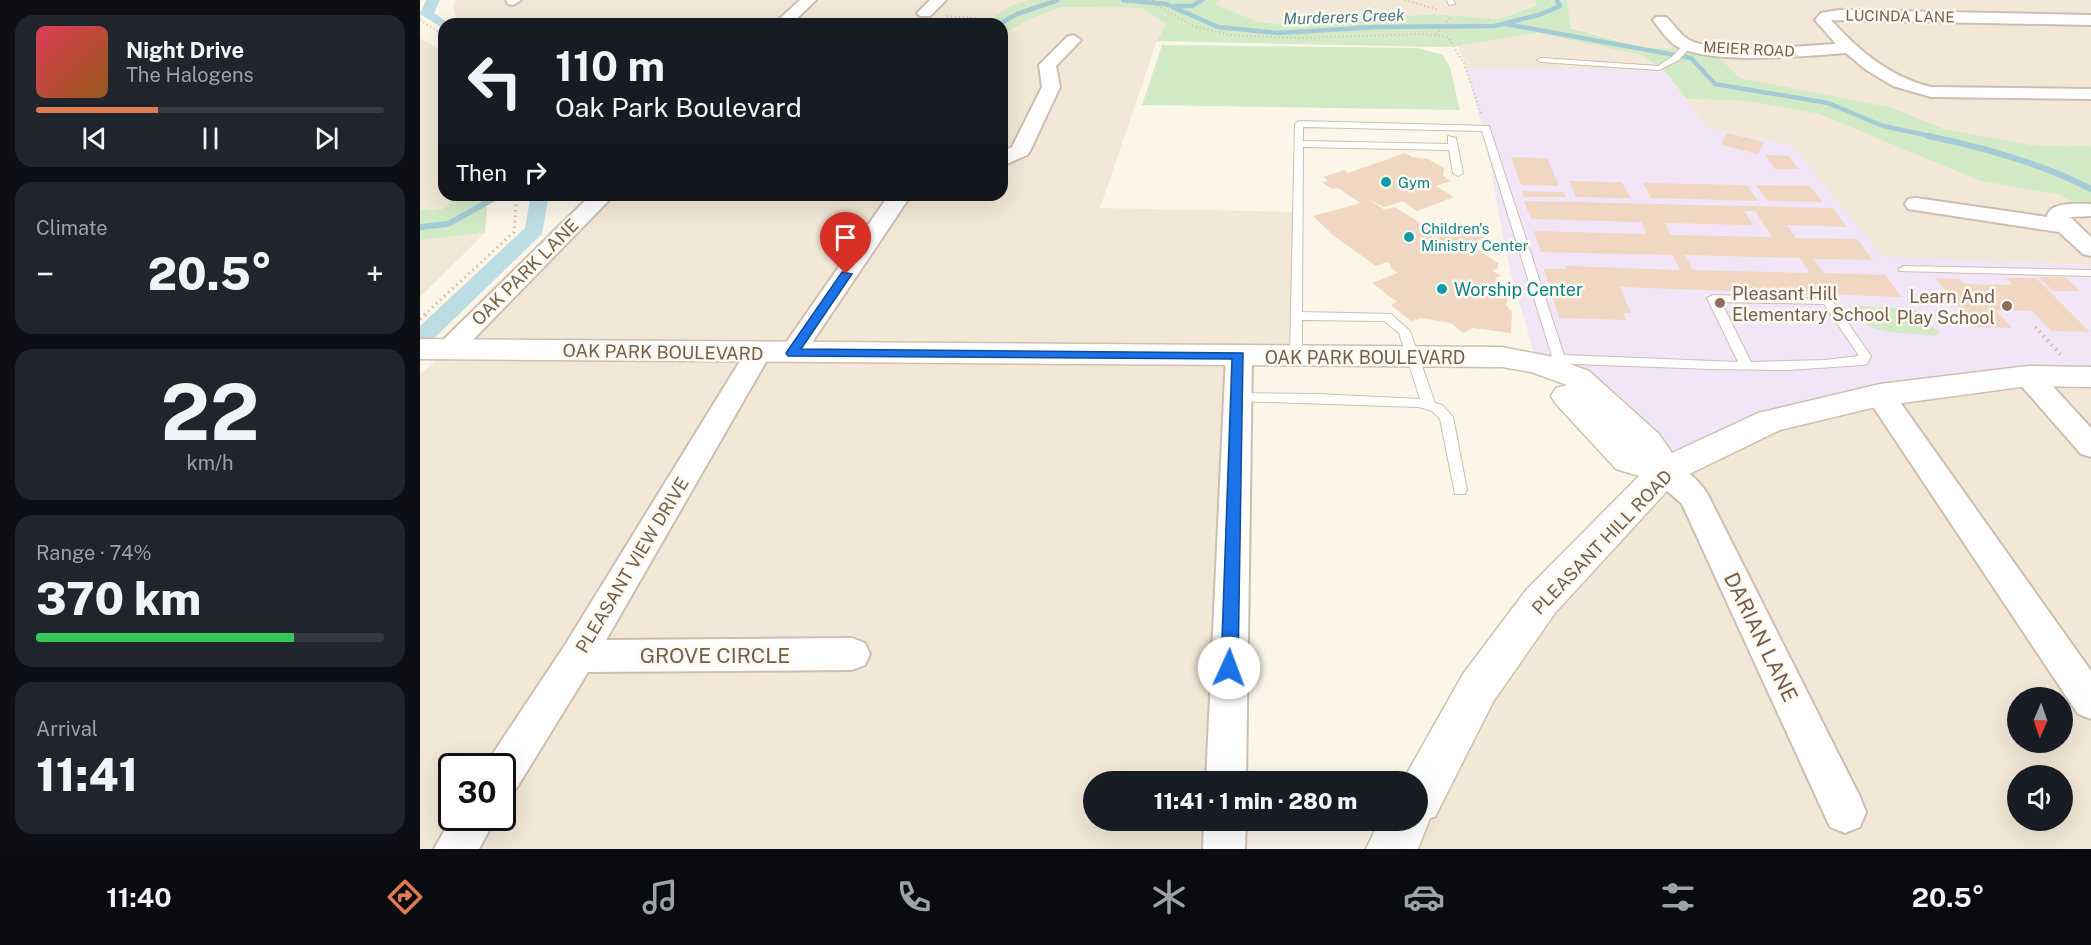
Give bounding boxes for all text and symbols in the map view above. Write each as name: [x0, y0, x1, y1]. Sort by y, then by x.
water label: Murderers Creek: [1283, 5, 1405, 29]
street label: LUCINDA LANE: [1845, 7, 1955, 25]
text: Night Drive: [126, 37, 244, 63]
street label: MEIER ROAD: [1703, 38, 1795, 60]
text: 110 m: [555, 41, 665, 90]
icon: left: [456, 42, 534, 120]
text: The Halogens: [126, 63, 254, 87]
text: Oak Park Boulevard: [555, 91, 802, 123]
icon: previous: [78, 122, 111, 155]
icon: pause: [194, 122, 227, 155]
icon: next: [310, 122, 343, 155]
icon: right: [519, 156, 552, 189]
text: Then: [456, 160, 507, 186]
place label: Gym: [1398, 174, 1430, 191]
marker: Gym: [1379, 175, 1393, 189]
pin: [820, 212, 871, 274]
street label: OAK PARK LANE: [467, 214, 583, 330]
text: Climate: [36, 216, 108, 240]
place label: Children's Ministry Center: [1421, 220, 1529, 254]
icon: arrive: [829, 221, 862, 254]
marker: Children's Ministry Center: [1402, 230, 1416, 244]
text: 20.5°: [148, 247, 272, 300]
text: −: [36, 255, 54, 293]
text: +: [366, 255, 384, 293]
place label: Worship Center: [1454, 279, 1583, 300]
marker: Worship Center: [1435, 282, 1449, 296]
place label: Pleasant Hill Elementary School: [1732, 283, 1890, 325]
place label: Learn And Play School: [1897, 286, 1995, 328]
marker: Pleasant Hill Elementary School: [1713, 296, 1727, 310]
marker: Learn And Play School: [2000, 299, 2014, 313]
street label: OAK PARK BOULEVARD: [562, 340, 764, 364]
street label: OAK PARK BOULEVARD: [1265, 347, 1465, 368]
text: 22: [160, 366, 260, 458]
text: km/h: [186, 451, 234, 475]
street label: PLEASANT HILL ROAD: [1528, 465, 1676, 619]
street label: PLEASANT VIEW DRIVE: [571, 473, 693, 657]
text: Range · 74%: [36, 541, 152, 565]
street label: DARIAN LANE: [1719, 568, 1803, 706]
text: 370 km: [36, 572, 201, 625]
position arrow: [1197, 636, 1261, 700]
street label: GROVE CIRCLE: [640, 643, 790, 668]
north arrow: [2007, 687, 2073, 753]
map controls: [2007, 687, 2073, 831]
text: Arrival: [36, 717, 98, 741]
text: 11:41: [36, 748, 138, 801]
speed limit sign: 30: [438, 753, 516, 831]
button: sound: [2007, 765, 2073, 831]
text: 11:41 · 1 min · 280 m: [1154, 788, 1357, 814]
icon: directions: [384, 876, 426, 918]
icon: music: [639, 876, 681, 918]
icon: phone: [893, 876, 935, 918]
icon: climate: [1148, 876, 1190, 918]
icon: car: [1403, 876, 1445, 918]
icon: filters: [1657, 876, 1699, 918]
text: 11:40: [106, 881, 172, 913]
text: 20.5°: [1912, 881, 1985, 913]

